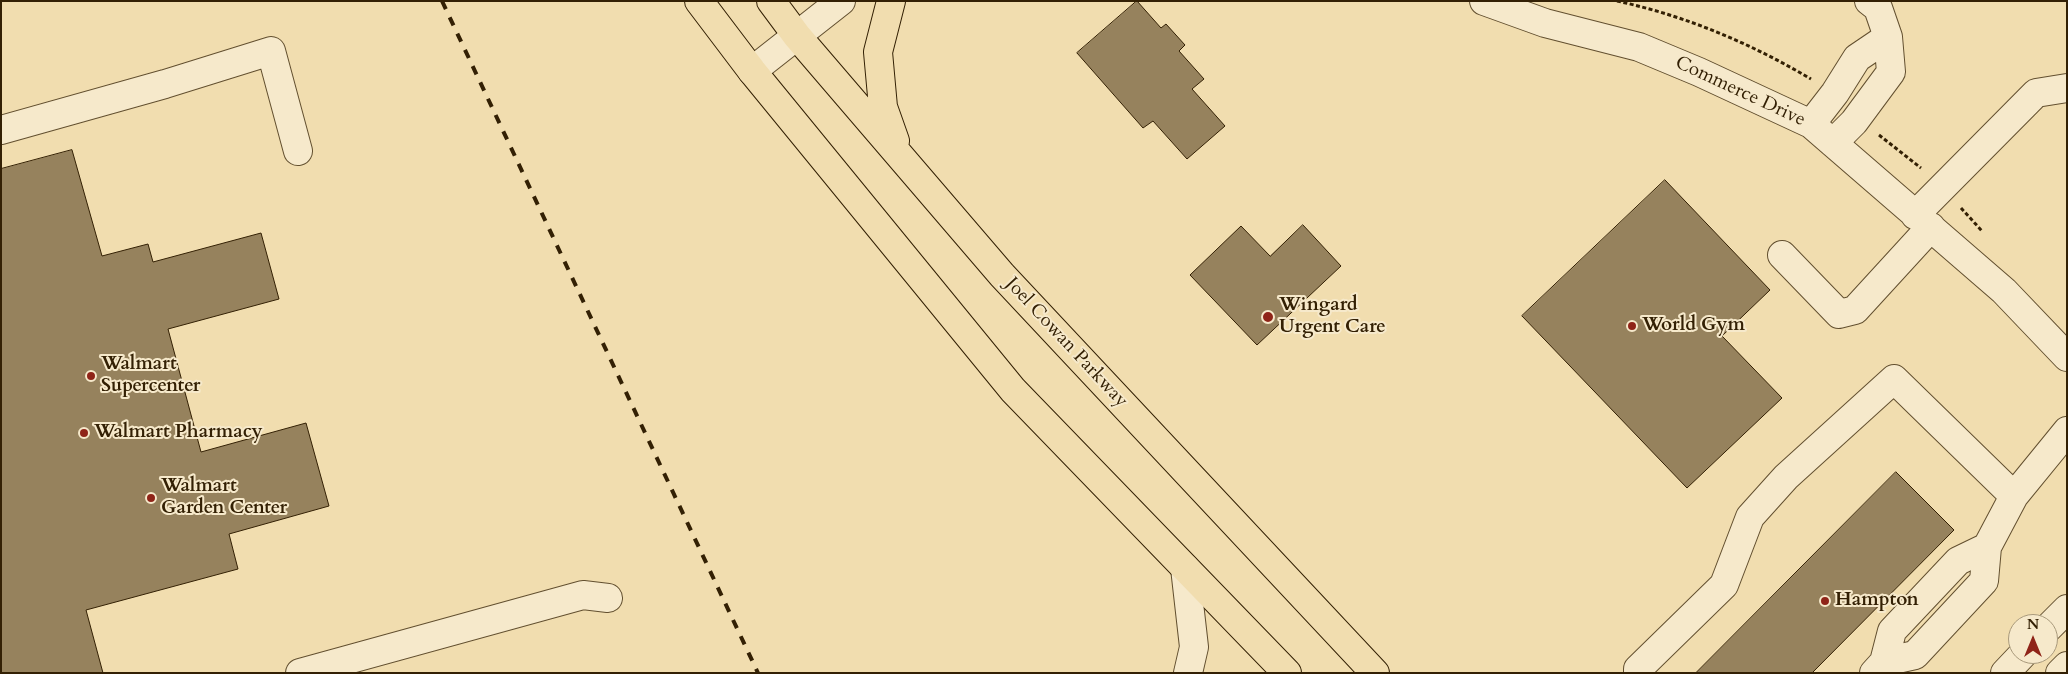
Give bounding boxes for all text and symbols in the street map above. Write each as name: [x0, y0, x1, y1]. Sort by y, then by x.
street label: Commerce Drive: [1671, 52, 1809, 132]
street label: Joel Cowan Parkway: [1000, 273, 1132, 413]
place label: Wingard Urgent Care: [1279, 295, 1386, 339]
marker: Wingard Urgent Care: [1261, 310, 1275, 324]
place label: World Gym: [1642, 315, 1745, 337]
marker: World Gym: [1626, 320, 1638, 332]
place label: Walmart Supercenter: [101, 354, 200, 398]
marker: Walmart Supercenter: [85, 370, 97, 382]
place label: Walmart Pharmacy: [94, 422, 263, 444]
marker: Walmart Pharmacy: [78, 427, 90, 439]
place label: Walmart Garden Center: [161, 476, 287, 520]
marker: Walmart Garden Center: [145, 492, 157, 504]
place label: Hampton: [1835, 590, 1919, 612]
marker: Hampton: [1819, 595, 1831, 607]
north arrow: [2008, 614, 2058, 664]
text: N: [2027, 615, 2039, 634]

